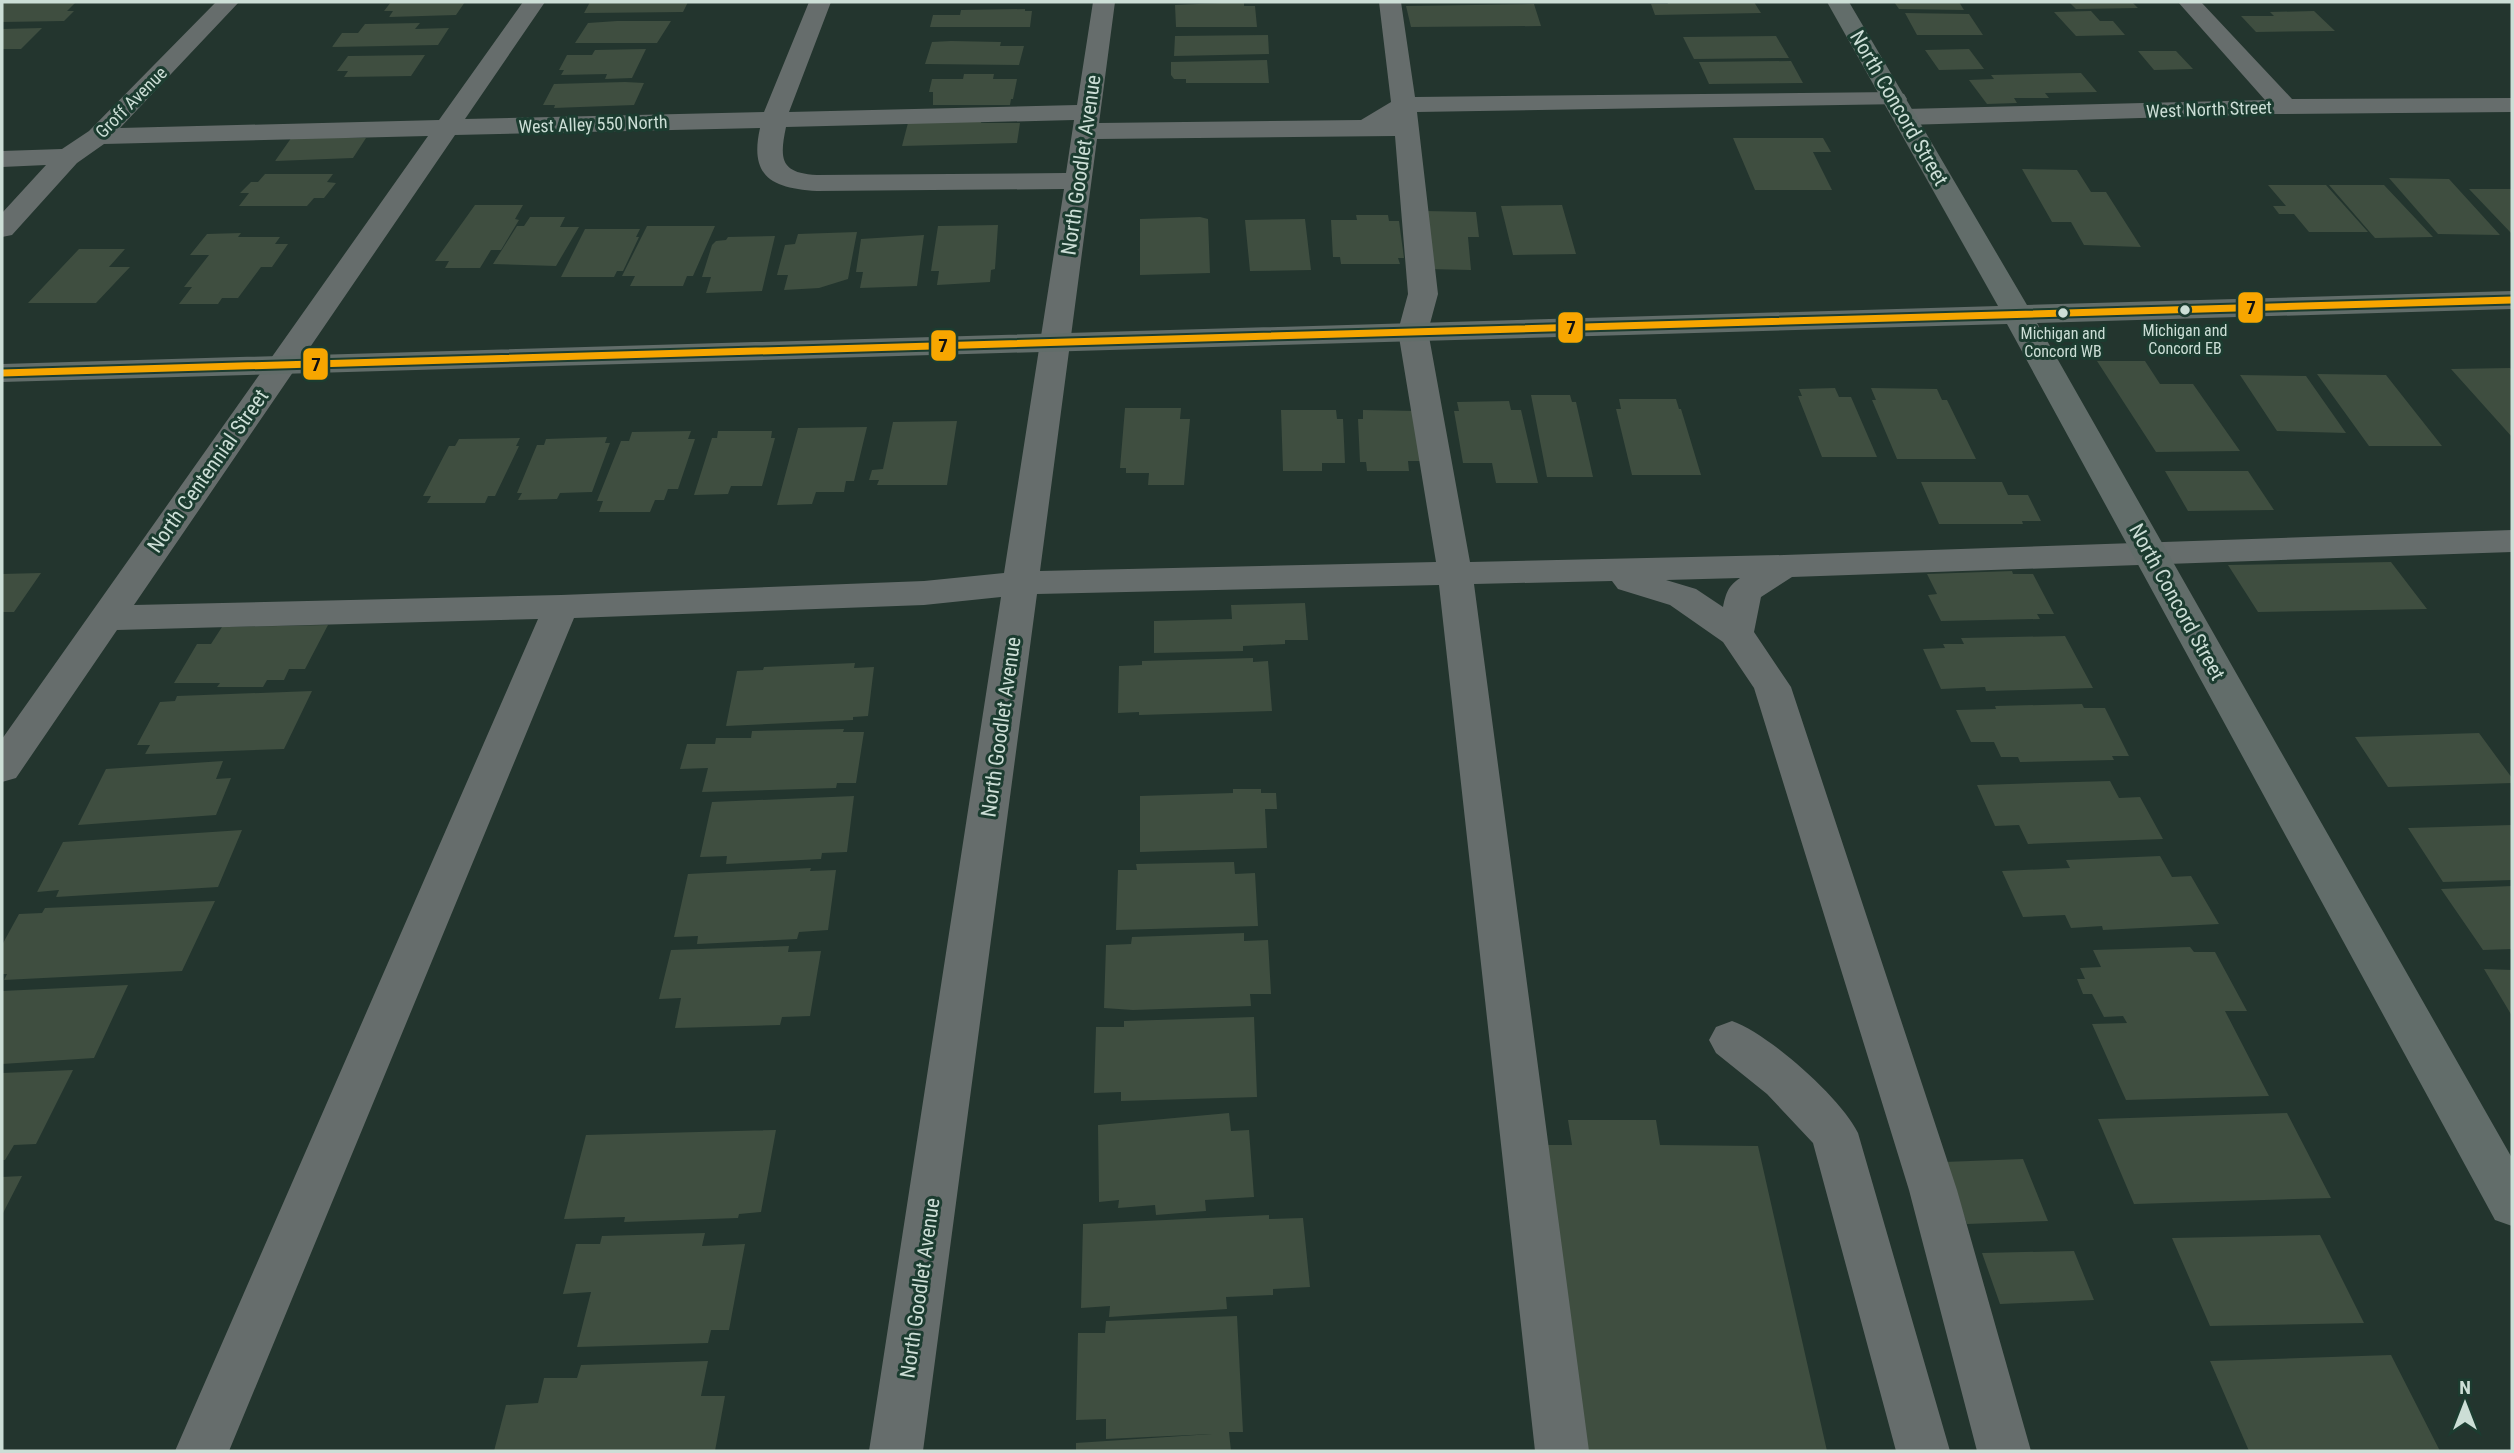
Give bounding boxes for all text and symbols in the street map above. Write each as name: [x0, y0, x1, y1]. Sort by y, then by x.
street label: North Concord Street: [1845, 26, 1953, 190]
street label: Groff Avenue: [91, 62, 171, 142]
street label: North Goodlet Avenue: [1056, 73, 1106, 257]
street label: West North Street: [2146, 96, 2272, 122]
street label: West Alley 550 North: [518, 111, 668, 137]
line badge: 7: [2237, 291, 2264, 324]
text: 7: [2246, 296, 2256, 319]
marker: Michigan and Concord EB: [2178, 303, 2192, 317]
marker: Michigan and Concord WB: [2056, 306, 2070, 320]
line badge: 7: [1557, 311, 1584, 344]
text: 7: [1566, 316, 1576, 339]
place label: Michigan and Concord EB: [2143, 321, 2227, 358]
place label: Michigan and Concord WB: [2021, 324, 2105, 361]
line badge: 7: [930, 329, 957, 362]
text: 7: [938, 334, 948, 357]
line badge: 7: [302, 347, 329, 381]
text: 7: [311, 353, 321, 376]
street label: North Centennial Street: [143, 385, 273, 557]
street label: North Concord Street: [2124, 520, 2230, 684]
street label: North Goodlet Avenue: [976, 635, 1026, 819]
street label: North Goodlet Avenue: [895, 1196, 945, 1380]
north arrow: [2430, 1369, 2500, 1439]
text: N: [2459, 1376, 2471, 1399]

